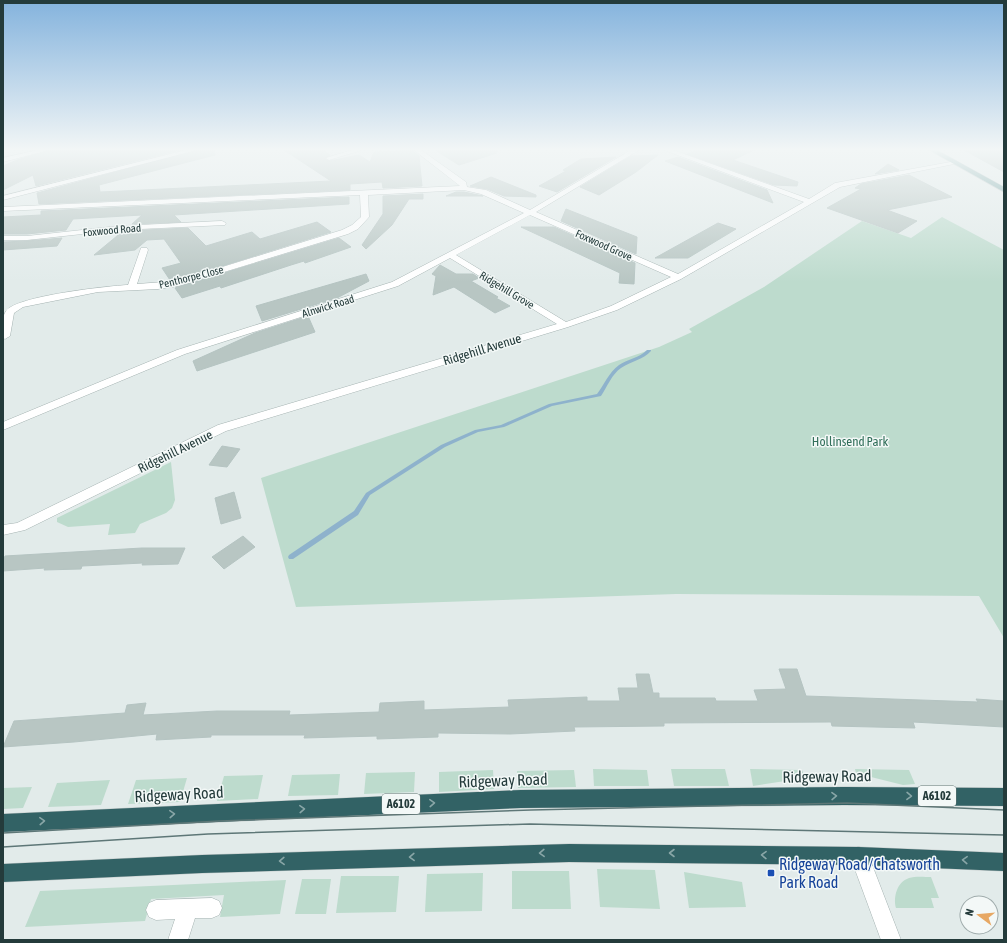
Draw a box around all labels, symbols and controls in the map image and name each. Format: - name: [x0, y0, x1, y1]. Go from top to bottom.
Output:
- street label: Foxwood Road: [82, 221, 142, 239]
- street label: Foxwood Grove: [574, 227, 634, 263]
- street label: Penthorpe Close: [158, 263, 224, 291]
- street label: Ridgehill Grove: [478, 269, 536, 311]
- street label: Alnwick Road: [300, 292, 356, 320]
- street label: Ridgehill Avenue: [441, 330, 523, 368]
- street label: Ridgehill Avenue: [136, 427, 215, 476]
- park label: Hollinsend Park: [812, 434, 888, 449]
- street label: Ridgeway Road: [782, 766, 872, 787]
- street label: Ridgeway Road: [458, 769, 548, 792]
- street label: Ridgeway Road: [134, 783, 224, 806]
- road number: A6102: [918, 786, 956, 806]
- one-way arrow: [831, 792, 837, 800]
- one-way arrow: [906, 792, 912, 800]
- road number: A6102: [382, 794, 420, 814]
- one-way arrow: [429, 799, 435, 807]
- one-way arrow: [299, 804, 305, 813]
- one-way arrow: [169, 810, 175, 819]
- one-way arrow: [39, 817, 45, 825]
- one-way arrow: [539, 849, 545, 858]
- one-way arrow: [669, 849, 675, 857]
- one-way arrow: [761, 851, 767, 859]
- one-way arrow: [409, 853, 415, 862]
- place label: Ridgeway Road/Chatsworth Park Road: [779, 855, 940, 891]
- one-way arrow: [962, 855, 968, 864]
- one-way arrow: [279, 857, 285, 866]
- marker: Ridgeway Road/Chatsworth Park Road: [766, 868, 776, 878]
- north arrow: [959, 895, 999, 935]
- text: N: [963, 907, 976, 917]

